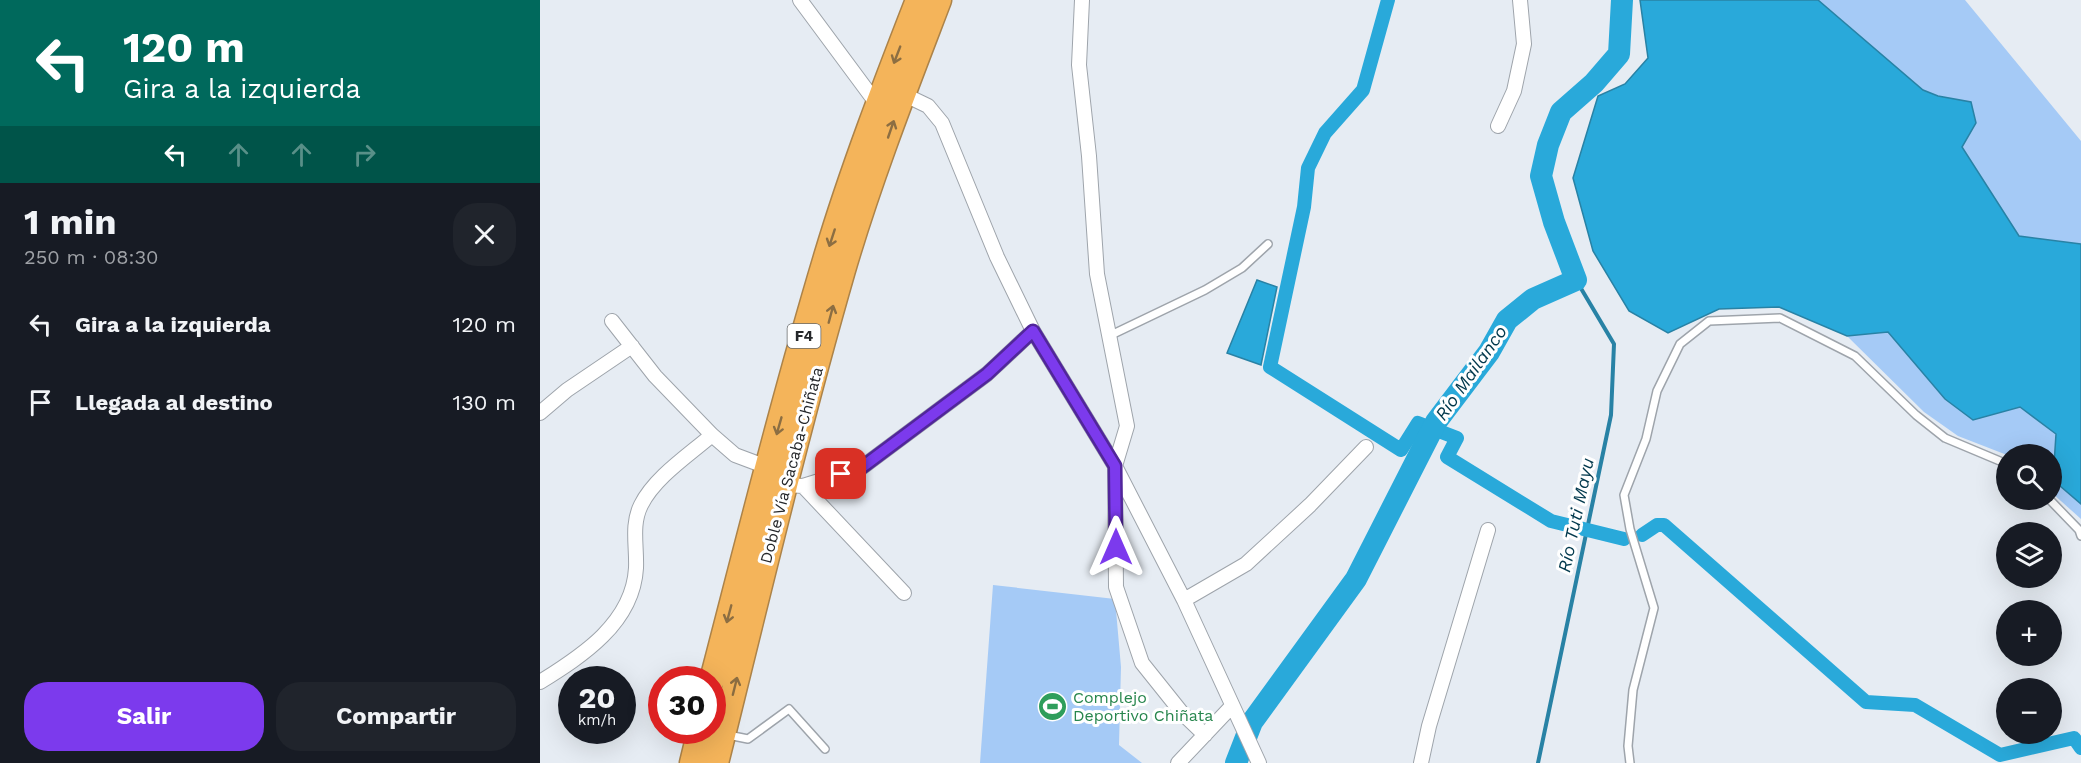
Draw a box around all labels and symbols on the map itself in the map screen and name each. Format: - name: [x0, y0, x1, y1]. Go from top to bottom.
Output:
- one-way arrow: [891, 45, 902, 63]
- one-way arrow: [886, 120, 897, 139]
- one-way arrow: [826, 228, 837, 247]
- one-way arrow: [826, 305, 837, 324]
- water label: Río Mailanco: [1430, 321, 1511, 424]
- road number: F4: [788, 324, 820, 348]
- street label: Doble Vía Sacaba-Chiñata: [756, 365, 827, 565]
- one-way arrow: [772, 416, 784, 435]
- pin: [815, 448, 866, 499]
- water label: Río Tuti Mayu: [1553, 456, 1598, 574]
- position arrow: [1084, 515, 1148, 579]
- one-way arrow: [722, 605, 734, 624]
- speed limit sign: 30: [648, 666, 726, 744]
- one-way arrow: [729, 677, 741, 696]
- place label: Complejo Deportivo Chiñata: [1073, 688, 1213, 725]
- sports icon: Complejo Deportivo Chiñata: [1036, 690, 1068, 722]

